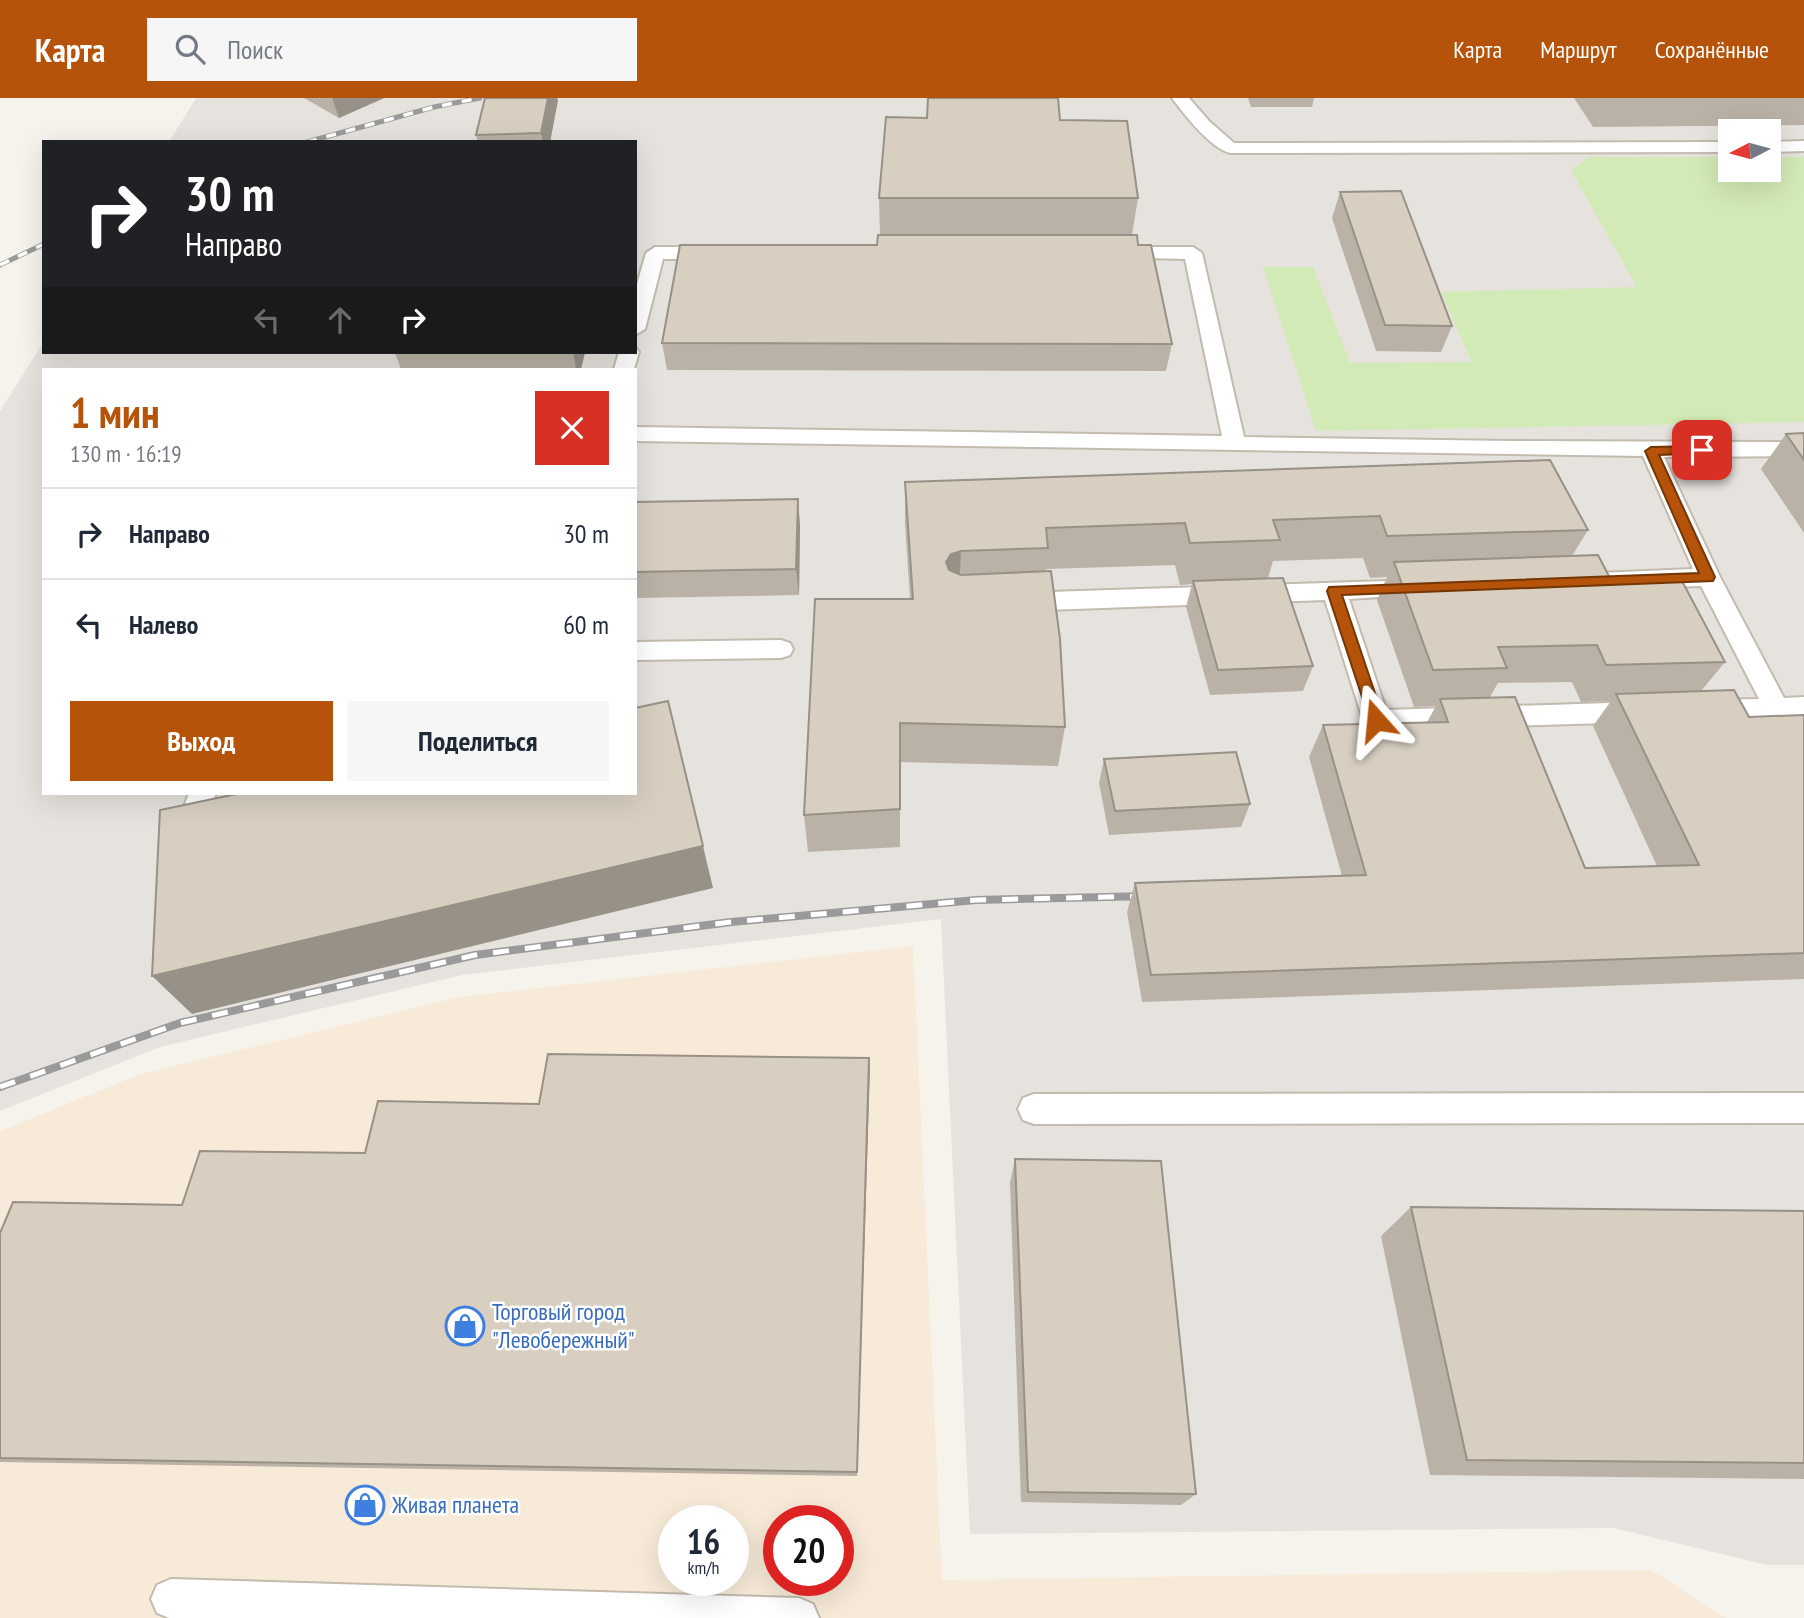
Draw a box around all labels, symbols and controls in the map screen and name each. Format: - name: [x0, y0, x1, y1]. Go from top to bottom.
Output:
- search box: [147, 18, 637, 81]
- text: Карта: [35, 28, 105, 71]
- icon: search: [171, 30, 209, 68]
- text: Поиск: [227, 33, 283, 66]
- text: Карта: [1453, 34, 1502, 65]
- text: Маршрут: [1540, 34, 1617, 65]
- text: Сохранённые: [1655, 34, 1769, 65]
- north arrow: [1718, 119, 1782, 182]
- map controls: [1718, 119, 1781, 182]
- text: 30 m: [185, 161, 274, 225]
- icon: right: [70, 168, 161, 259]
- text: Направо: [185, 223, 282, 265]
- icon: left: [248, 301, 286, 339]
- icon: ahead: [321, 301, 359, 339]
- icon: right: [394, 301, 432, 339]
- text: 1 мин: [70, 385, 160, 440]
- button: close: [535, 391, 609, 465]
- pin: [1672, 420, 1732, 480]
- icon: arrive: [1683, 431, 1721, 469]
- text: 130 m · 16:19: [70, 439, 182, 468]
- icon: right: [70, 515, 108, 553]
- text: Направо: [129, 517, 210, 550]
- text: 30 m: [563, 517, 609, 550]
- icon: left: [70, 606, 108, 644]
- text: Налево: [129, 608, 198, 641]
- text: 60 m: [563, 608, 609, 641]
- position arrow: [1339, 683, 1413, 757]
- button: Выход: [70, 701, 333, 781]
- button: Поделиться: [347, 701, 609, 781]
- place label: Торговый город "Левобережный": [492, 1296, 635, 1355]
- shop icon: Торговый город "Левобережный": [444, 1305, 486, 1347]
- shop icon: Живая планета: [344, 1484, 386, 1526]
- place label: Живая планета: [391, 1489, 519, 1520]
- speed limit sign: 20: [763, 1505, 854, 1596]
- text: 16: [687, 1518, 720, 1564]
- text: km/h: [688, 1556, 719, 1579]

